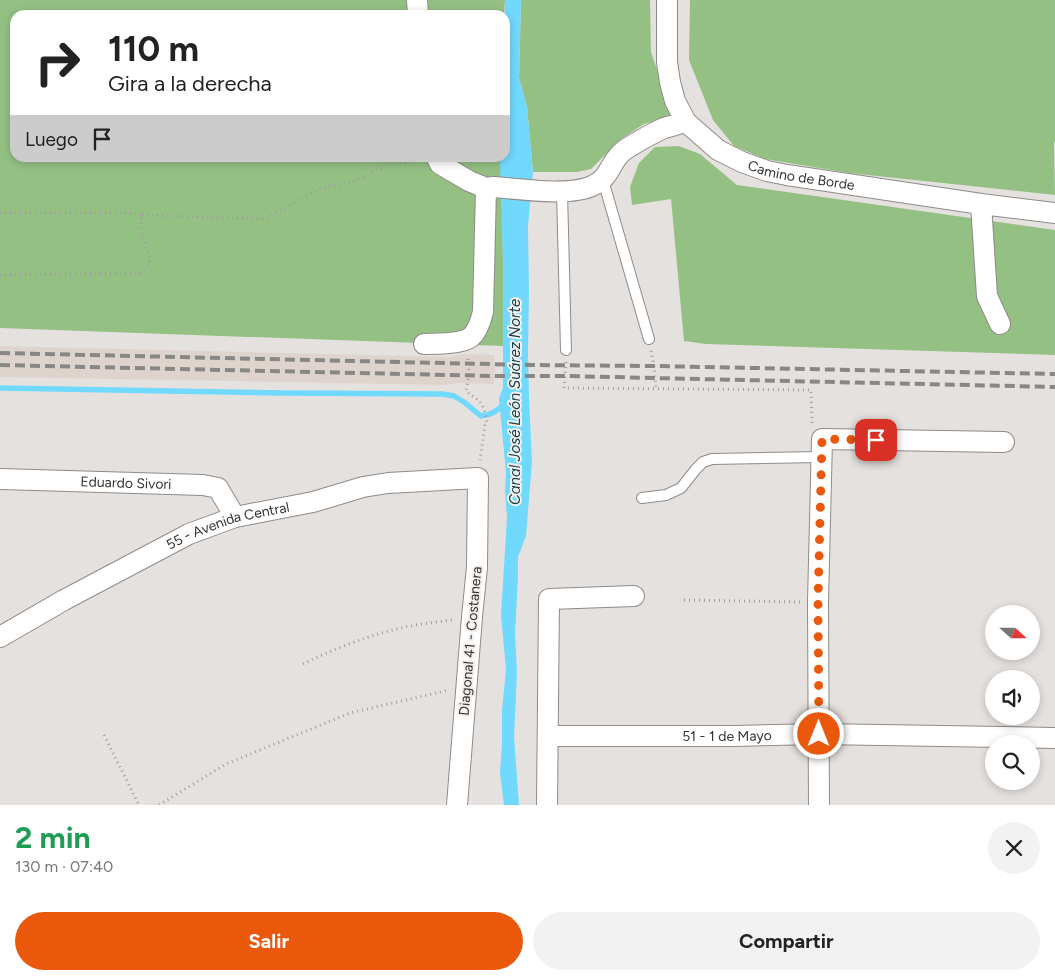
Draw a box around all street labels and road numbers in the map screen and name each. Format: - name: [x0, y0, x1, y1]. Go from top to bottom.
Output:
- street label: Camino de Borde: [745, 157, 856, 194]
- street label: Eduardo Sivori: [80, 473, 172, 493]
- street label: 55 - Avenida Central: [163, 499, 291, 553]
- street label: Diagonal 41 - Costanera: [456, 566, 485, 716]
- street label: 51 - 1 de Mayo: [682, 727, 772, 745]

